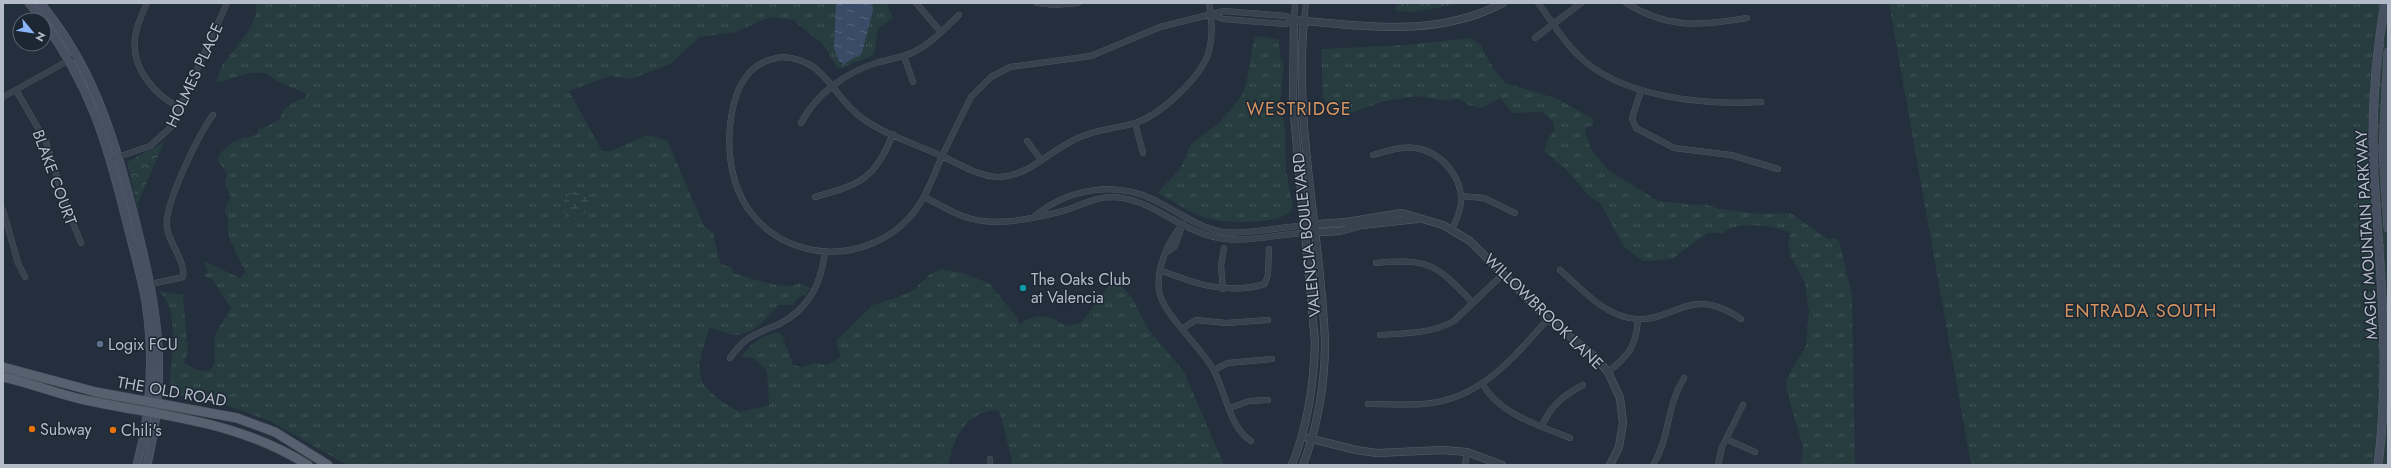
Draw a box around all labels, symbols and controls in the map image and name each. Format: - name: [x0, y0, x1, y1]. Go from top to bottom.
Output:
- north arrow: [12, 12, 52, 52]
- street label: HOLMES PLACE: [160, 19, 229, 131]
- text: N: [32, 29, 50, 45]
- district label: WESTRIDGE: [1246, 96, 1352, 122]
- street label: BLAKE COURT: [27, 126, 83, 229]
- street label: MAGIC MOUNTAIN PARKWAY: [2350, 129, 2383, 340]
- street label: VALENCIA BOULEVARD: [1286, 152, 1327, 318]
- street label: WILLOWBROOK LANE: [1479, 248, 1609, 375]
- place label: The Oaks Club at Valencia: [1031, 268, 1131, 309]
- marker: The Oaks Club at Valencia: [1018, 283, 1028, 293]
- district label: ENTRADA SOUTH: [2065, 298, 2217, 324]
- place label: Logix FCU: [108, 333, 178, 356]
- marker: Logix FCU: [95, 339, 105, 349]
- street label: THE OLD ROAD: [115, 371, 228, 412]
- place label: Subway: [40, 418, 93, 441]
- place label: Chili's: [121, 419, 162, 442]
- marker: Subway: [27, 424, 37, 434]
- marker: Chili's: [108, 425, 118, 435]

